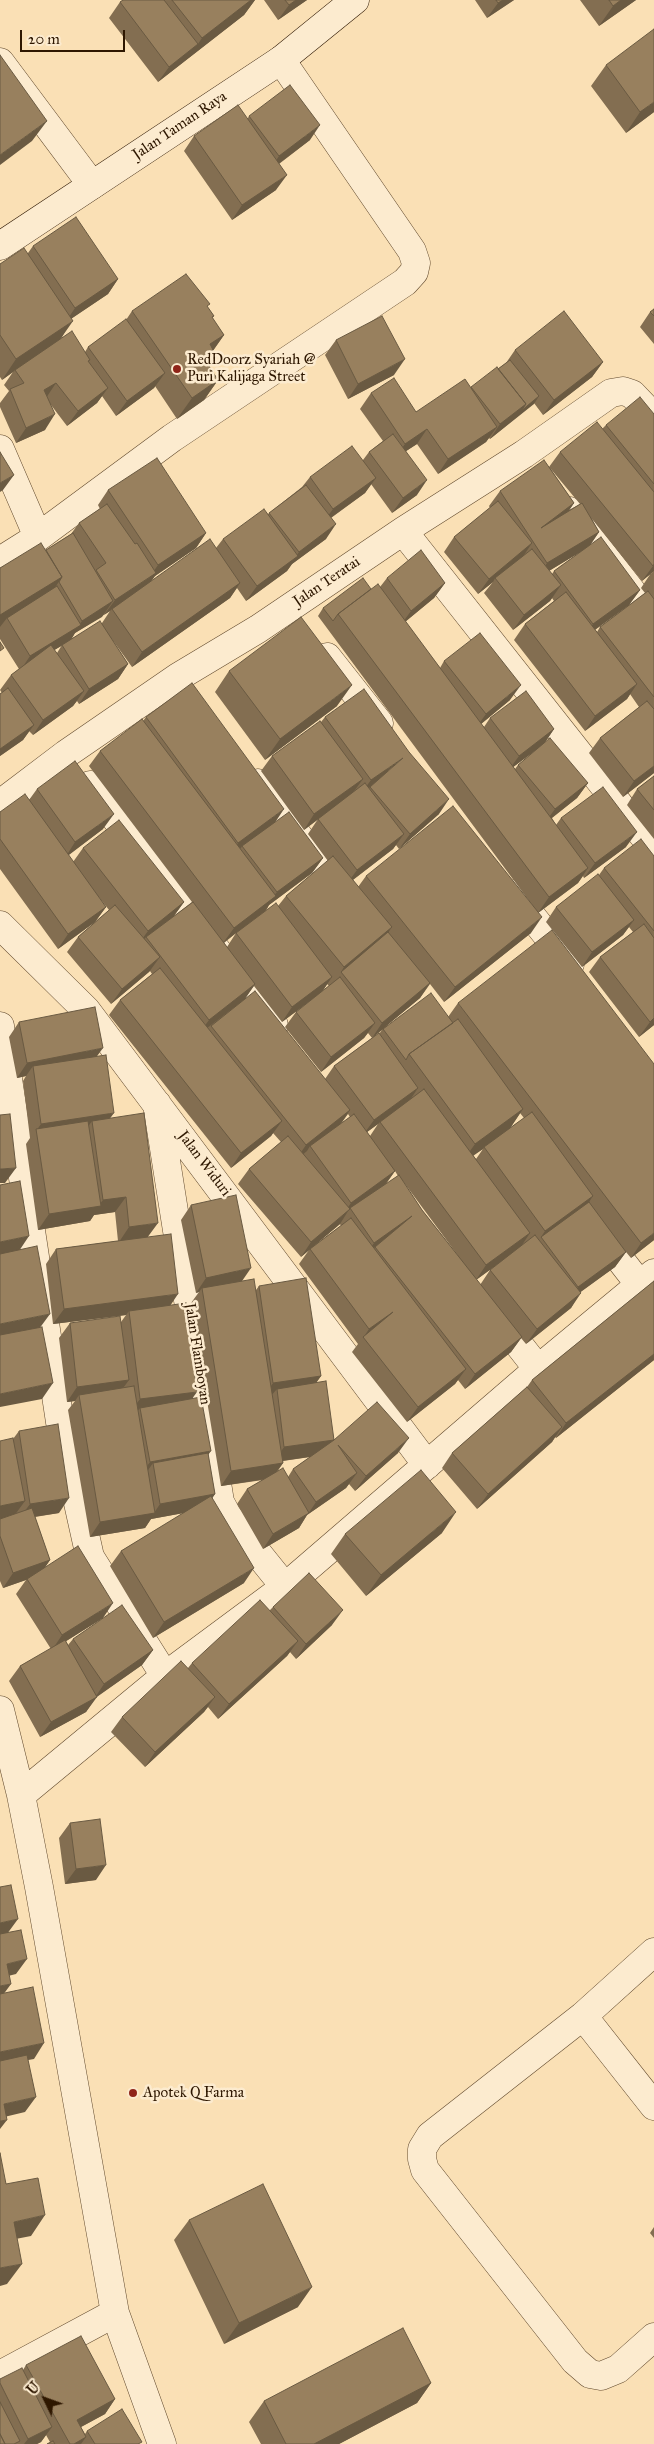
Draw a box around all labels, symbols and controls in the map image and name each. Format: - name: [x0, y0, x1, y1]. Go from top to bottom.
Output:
- scale bar: [22, 20, 128, 52]
- text: 20 m: [28, 30, 60, 48]
- street label: Jalan Taman Raya: [129, 88, 231, 164]
- place label: RedDoorz Syariah @ Puri Kalijaga Street: [187, 351, 315, 386]
- marker: RedDoorz Syariah @ Puri Kalijaga Street: [171, 363, 183, 375]
- street label: Jalan Teratai: [290, 553, 364, 611]
- street label: Jalan Widuri: [174, 1128, 234, 1200]
- street label: Jalan Flamboyan: [180, 1302, 214, 1406]
- place label: Apotek Q Farma: [143, 2084, 244, 2102]
- marker: Apotek Q Farma: [127, 2087, 139, 2099]
- north arrow: [20, 2374, 70, 2424]
- text: U: [23, 2379, 43, 2398]

